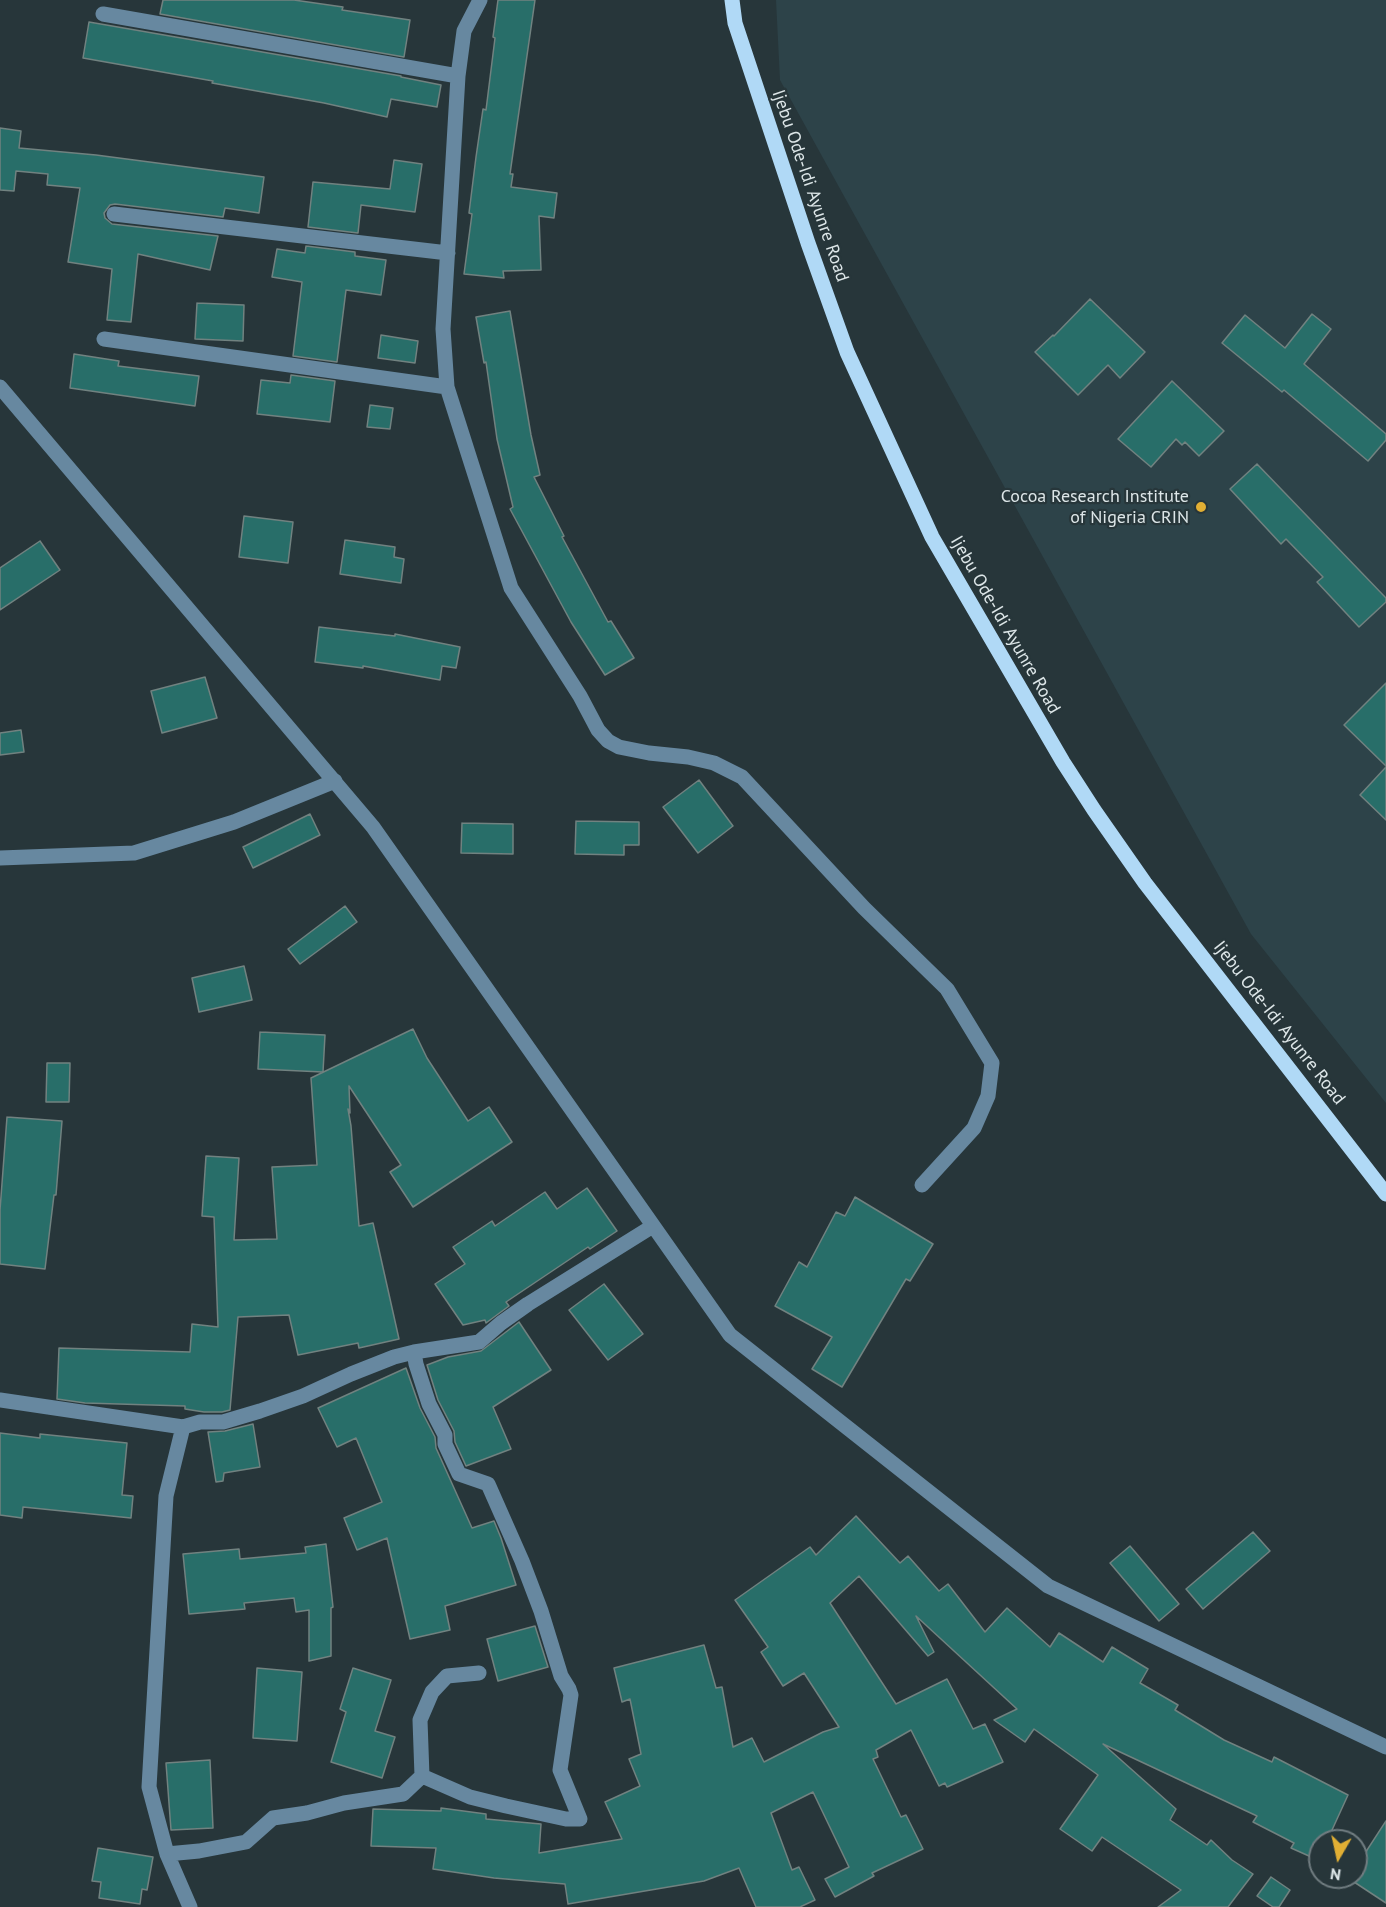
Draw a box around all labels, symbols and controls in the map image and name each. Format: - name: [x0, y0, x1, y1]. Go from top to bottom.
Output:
- street label: Ijebu Ode-Idi Ayunre Road: [767, 87, 853, 285]
- place label: Cocoa Research Institute of Nigeria CRIN: [1001, 486, 1189, 528]
- marker: Cocoa Research Institute of Nigeria CRIN: [1194, 500, 1208, 514]
- street label: Ijebu Ode-Idi Ayunre Road: [945, 532, 1065, 718]
- street label: Ijebu Ode-Idi Ayunre Road: [1208, 937, 1350, 1109]
- north arrow: [1308, 1829, 1368, 1889]
- text: N: [1329, 1864, 1342, 1886]

